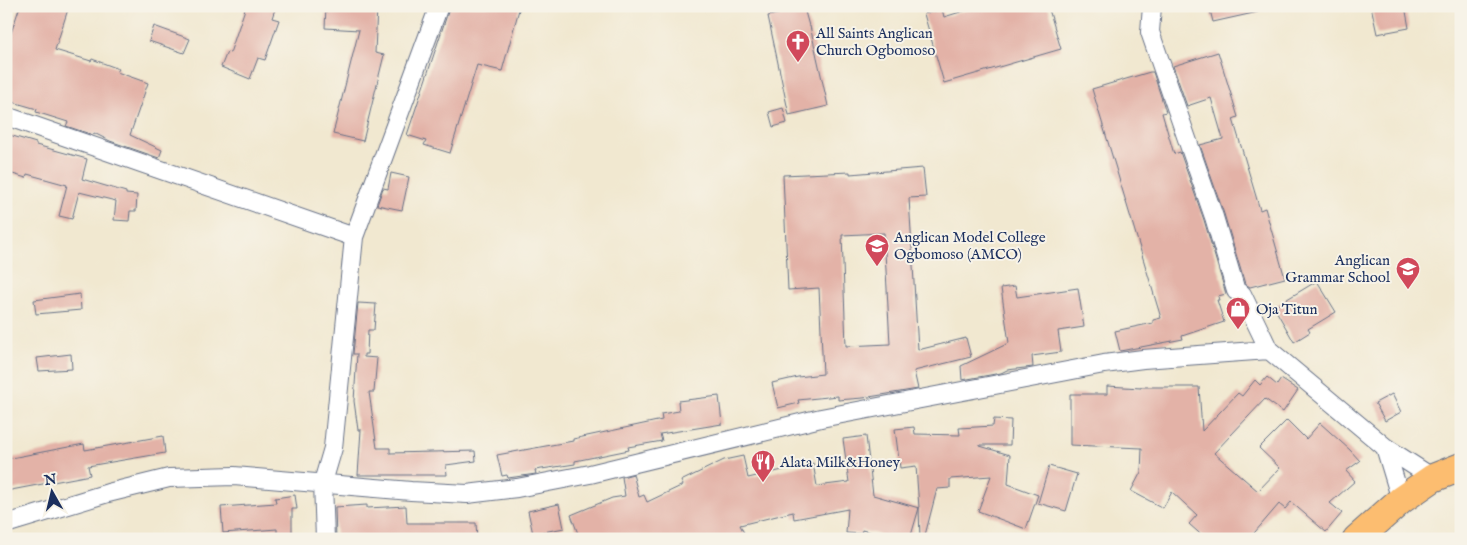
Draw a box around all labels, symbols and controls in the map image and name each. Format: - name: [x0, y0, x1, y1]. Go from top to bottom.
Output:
- place label: All Saints Anglican Church Ogbomoso: [815, 24, 935, 60]
- church icon: All Saints Anglican Church Ogbomoso: [785, 29, 811, 63]
- place label: Anglican Model College Ogbomoso (AMCO): [893, 228, 1046, 264]
- school or university icon: Anglican Model College Ogbomoso (AMCO): [864, 233, 890, 267]
- place label: Anglican Grammar School: [1285, 251, 1391, 287]
- school or university icon: Anglican Grammar School: [1395, 256, 1421, 290]
- shop icon: Oja Titun: [1225, 296, 1251, 330]
- place label: Oja Titun: [1256, 300, 1318, 319]
- restaurant icon: Alata Milk&Honey: [750, 449, 776, 483]
- place label: Alata Milk&Honey: [779, 453, 901, 472]
- north arrow: [28, 468, 78, 518]
- text: N: [42, 470, 58, 490]

